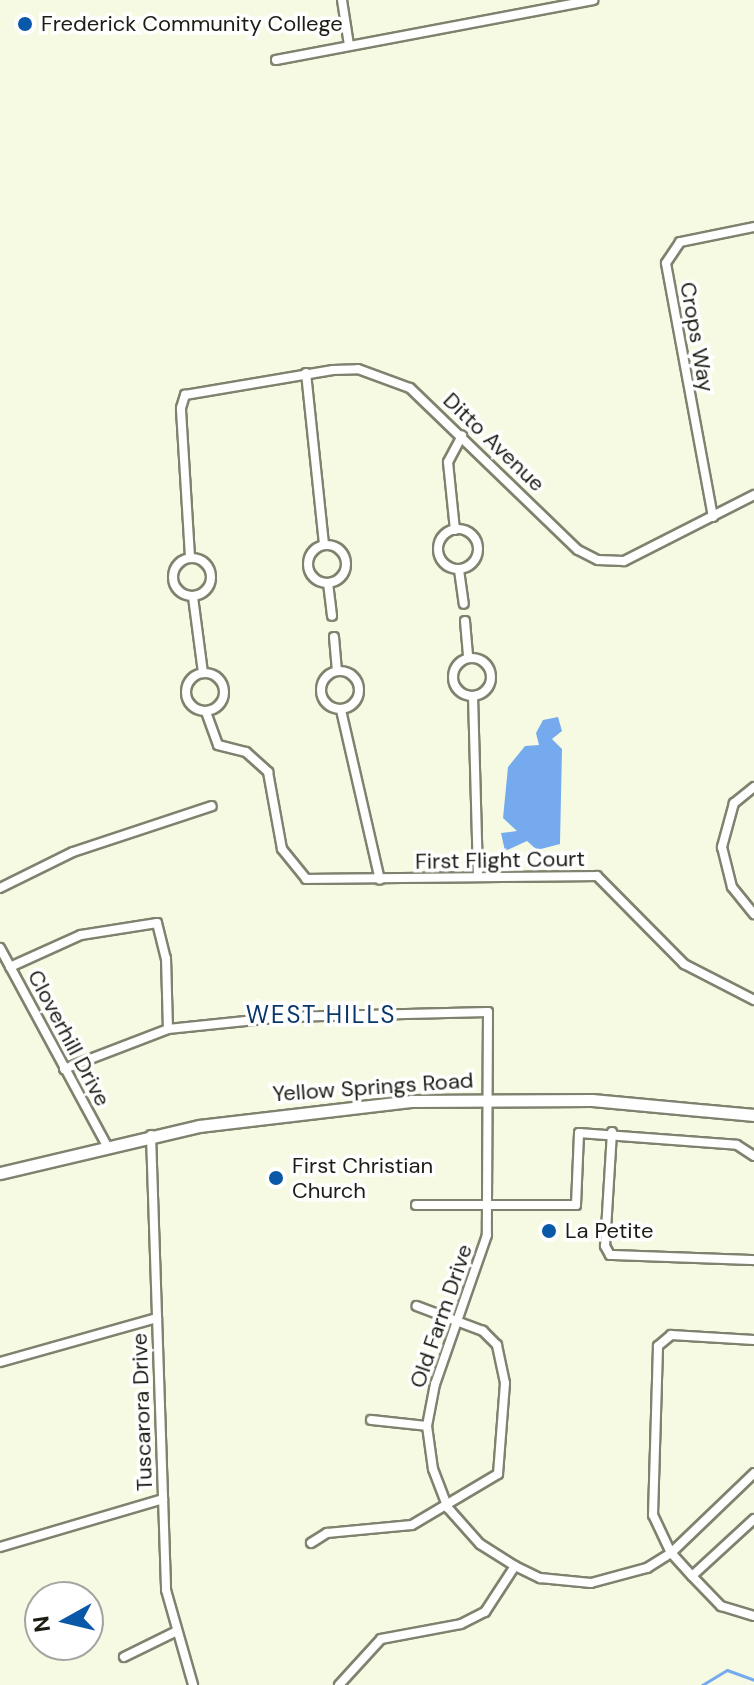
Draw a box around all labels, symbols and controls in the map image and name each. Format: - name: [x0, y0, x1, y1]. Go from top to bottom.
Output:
- place label: Frederick Community College: [41, 11, 343, 37]
- marker: Frederick Community College: [16, 15, 34, 33]
- street label: Crops Way: [674, 280, 720, 394]
- street label: Ditto Avenue: [438, 387, 550, 497]
- street label: First Flight Court: [415, 845, 585, 875]
- street label: Cloverhill Drive: [22, 965, 116, 1111]
- district label: WEST HILLS: [246, 1001, 396, 1029]
- street label: Yellow Springs Road: [272, 1067, 474, 1107]
- place label: First Christian Church: [292, 1152, 433, 1204]
- marker: First Christian Church: [267, 1169, 285, 1187]
- place label: La Petite: [565, 1218, 653, 1244]
- marker: La Petite: [540, 1222, 558, 1240]
- street label: Old Farm Drive: [404, 1241, 478, 1391]
- street label: Tuscarora Drive: [126, 1332, 158, 1492]
- north arrow: [24, 1581, 104, 1661]
- text: N: [26, 1614, 57, 1634]

